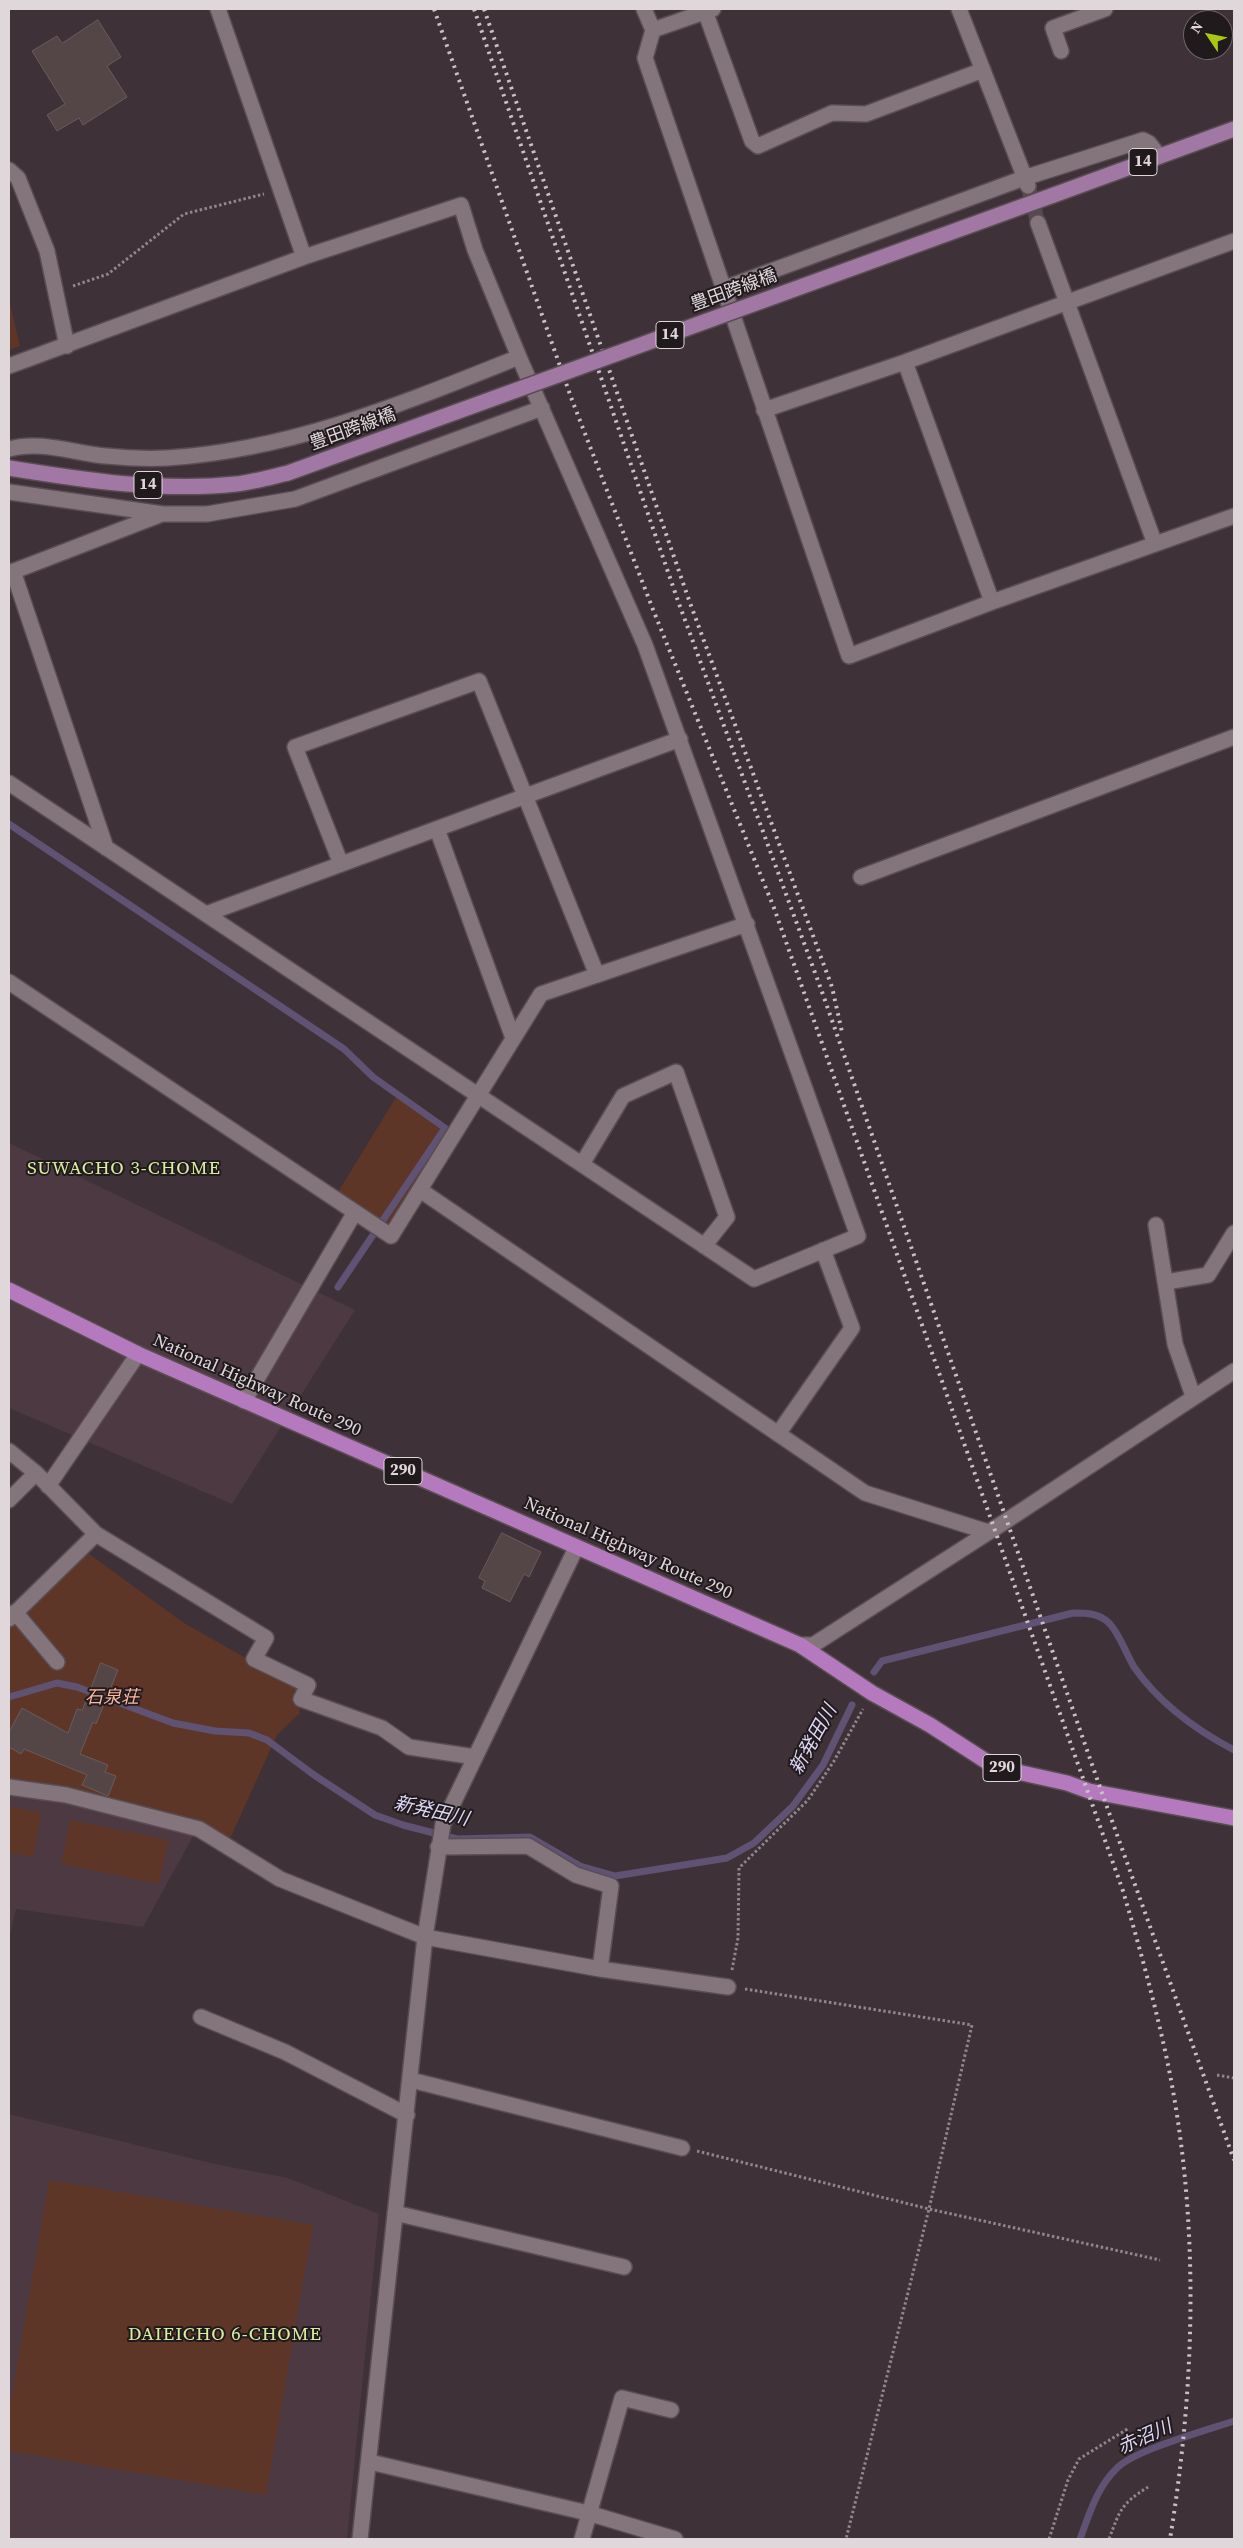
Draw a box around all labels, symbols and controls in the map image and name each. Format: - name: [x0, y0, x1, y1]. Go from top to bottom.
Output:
- north arrow: [1183, 10, 1233, 60]
- text: N: [1185, 17, 1208, 37]
- road number: 14: [1129, 148, 1157, 176]
- street label: 豊田跨線橋: [688, 265, 780, 317]
- road number: 14: [656, 322, 684, 348]
- street label: 豊田跨線橋: [307, 404, 399, 456]
- road number: 14: [134, 472, 162, 498]
- district label: SUWACHO 3-CHOME: [25, 1158, 223, 1180]
- street label: National Highway Route 290: [150, 1330, 364, 1442]
- road number: 290: [384, 1458, 422, 1484]
- street label: National Highway Route 290: [521, 1493, 735, 1605]
- park label: 石泉荘: [85, 1687, 139, 1709]
- water label: 新発田川: [786, 1701, 842, 1779]
- road number: 290: [983, 1755, 1021, 1782]
- water label: 新発田川: [391, 1792, 471, 1832]
- district label: DAIEICHO 6-CHOME: [126, 2324, 324, 2346]
- water label: 赤沼川: [1114, 2416, 1176, 2460]

